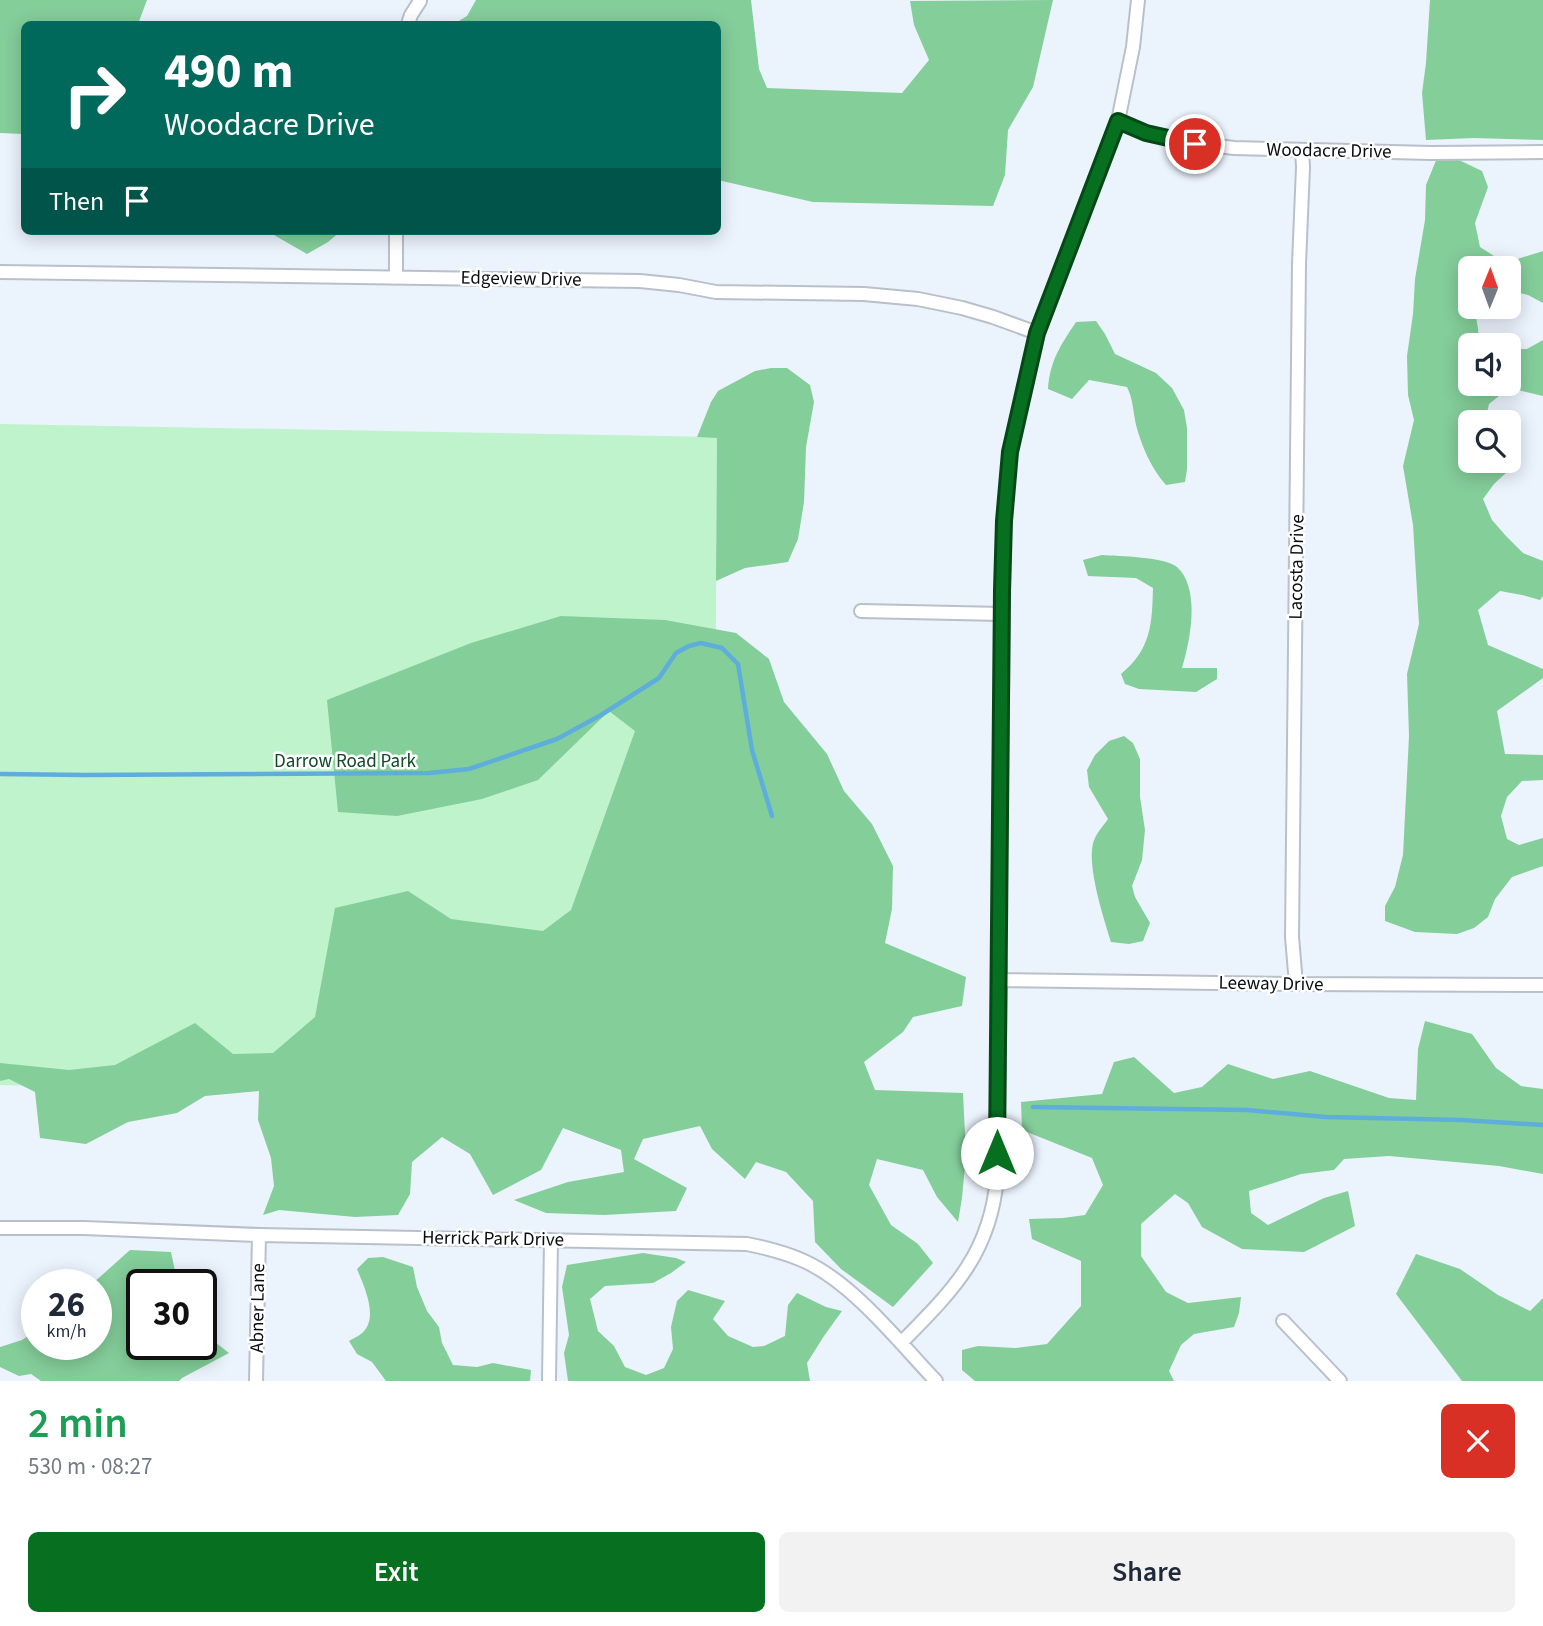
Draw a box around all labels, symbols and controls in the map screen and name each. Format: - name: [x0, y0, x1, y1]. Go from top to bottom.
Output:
- text: 490 m: [164, 37, 293, 107]
- icon: right: [49, 49, 140, 140]
- text: Woodacre Drive: [164, 102, 375, 148]
- pin: [1165, 114, 1225, 174]
- icon: arrive: [1176, 125, 1214, 163]
- street label: Woodacre Drive: [1266, 136, 1392, 166]
- icon: arrive: [118, 182, 156, 220]
- text: Then: [49, 183, 104, 220]
- north arrow: [1458, 256, 1521, 318]
- map controls: [1458, 256, 1521, 473]
- street label: Edgeview Drive: [460, 264, 582, 294]
- button: sound: [1458, 333, 1521, 396]
- button: search: [1458, 410, 1521, 473]
- street label: Lacosta Drive: [1283, 514, 1311, 620]
- park label: Darrow Road Park: [274, 748, 417, 775]
- street label: Leeway Drive: [1218, 970, 1324, 998]
- position arrow: [960, 1116, 1034, 1190]
- street label: Herrick Park Drive: [422, 1224, 564, 1254]
- street label: Abner Lane: [244, 1263, 272, 1353]
- speed limit sign: 30: [126, 1269, 217, 1360]
- text: 26: [48, 1280, 85, 1330]
- text: km/h: [47, 1319, 86, 1344]
- text: 2 min: [28, 1394, 128, 1454]
- button: close: [1441, 1404, 1515, 1478]
- text: 530 m · 08:27: [28, 1450, 152, 1483]
- button: Exit: [28, 1532, 765, 1612]
- button: Share: [779, 1532, 1515, 1612]

